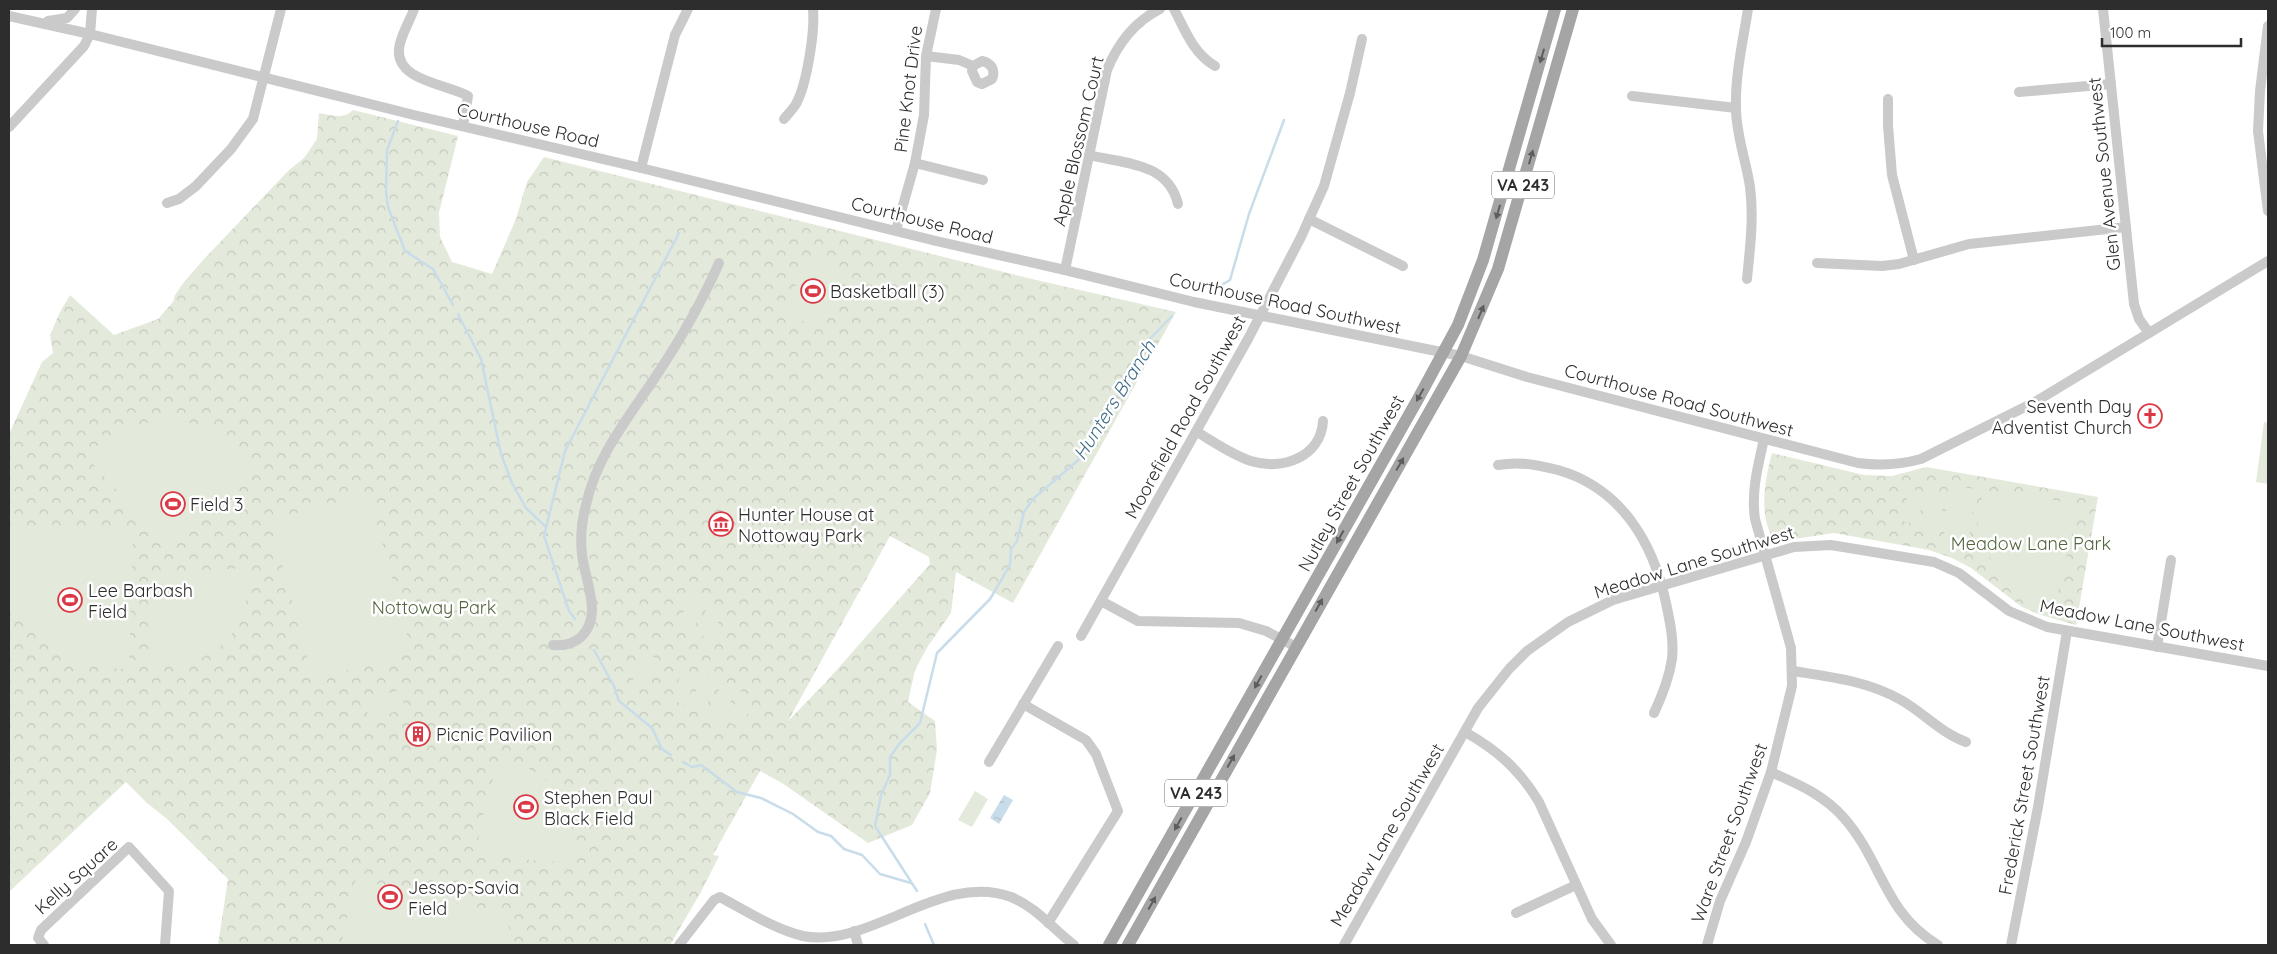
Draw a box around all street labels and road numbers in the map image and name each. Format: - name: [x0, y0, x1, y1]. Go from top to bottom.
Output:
- street label: Pine Knot Drive: [889, 24, 927, 154]
- street label: Apple Blossom Court: [1047, 54, 1109, 228]
- street label: Glen Avenue Southwest: [2082, 76, 2126, 272]
- street label: Courthouse Road: [455, 97, 601, 153]
- road number: VA 243: [1492, 172, 1554, 198]
- street label: Courthouse Road: [849, 191, 995, 249]
- street label: Courthouse Road Southwest: [1167, 267, 1403, 339]
- street label: Moorefield Road Southwest: [1119, 311, 1251, 523]
- street label: Courthouse Road Southwest: [1562, 358, 1796, 442]
- street label: Nutley Street Southwest: [1293, 391, 1409, 575]
- street label: Meadow Lane Southwest: [1591, 521, 1797, 603]
- street label: Meadow Lane Southwest: [2038, 594, 2246, 656]
- street label: Frederick Street Southwest: [1993, 674, 2055, 896]
- street label: Meadow Lane Southwest: [1325, 739, 1449, 931]
- street label: Ware Street Southwest: [1686, 740, 1772, 926]
- road number: VA 243: [1165, 780, 1227, 806]
- street label: Kelly Square: [30, 833, 122, 919]

